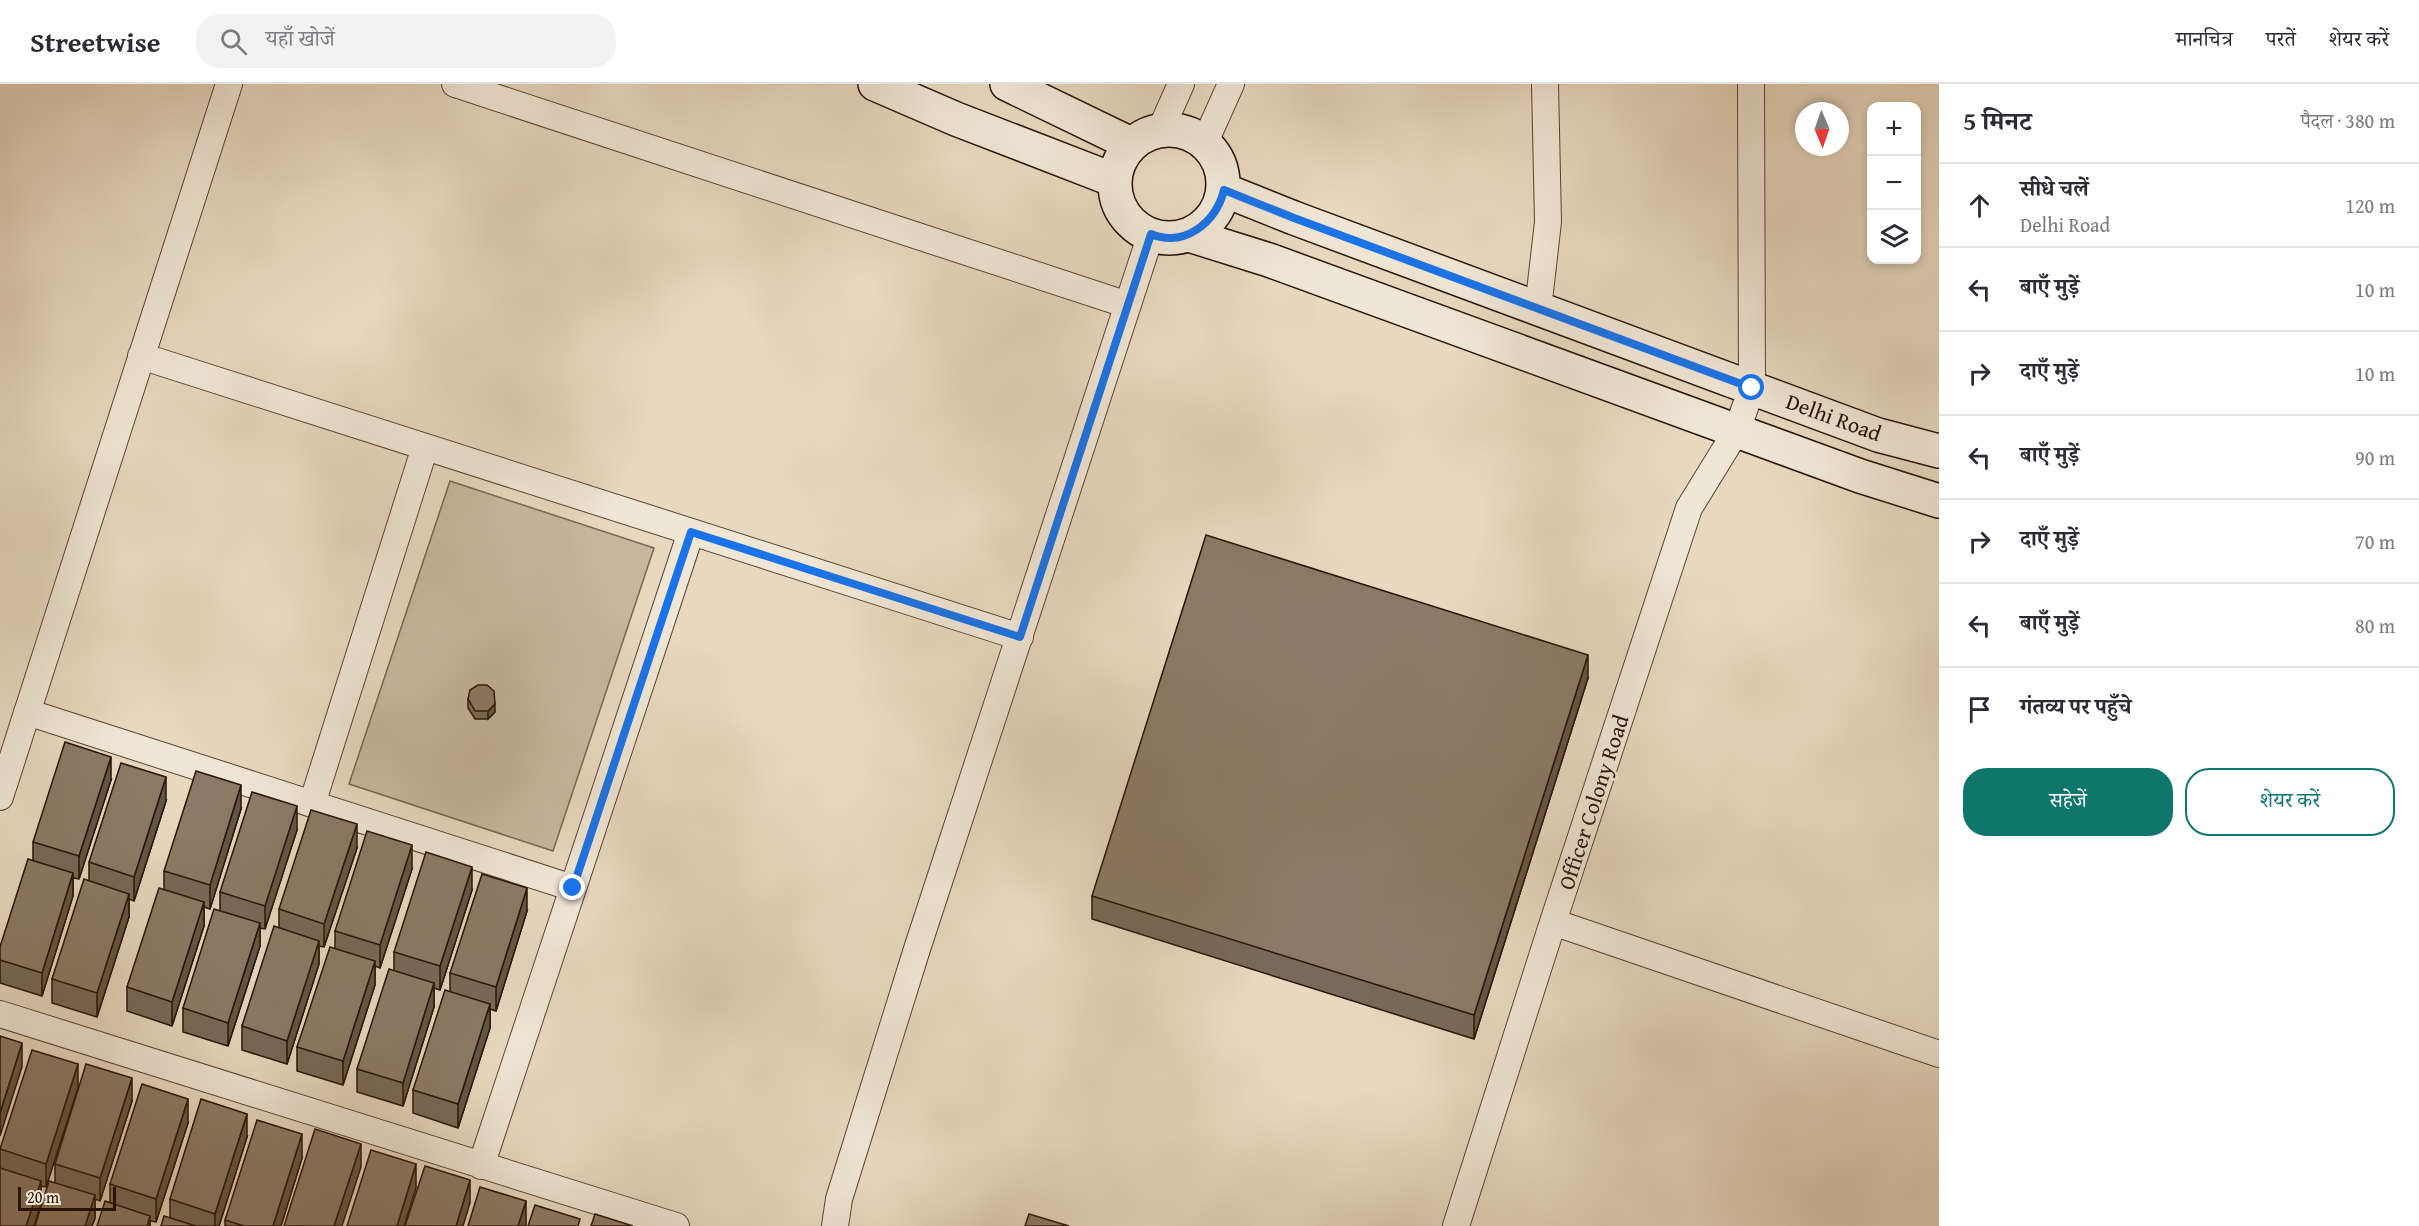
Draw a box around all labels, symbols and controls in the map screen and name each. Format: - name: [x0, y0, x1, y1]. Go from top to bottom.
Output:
- search box: [196, 14, 616, 68]
- text: Streetwise: [30, 21, 160, 62]
- text: यहाँ खोजें: [265, 22, 335, 54]
- text: मानचित्र: [2176, 23, 2233, 54]
- text: परतें: [2266, 23, 2296, 54]
- text: शेयर करें: [2329, 23, 2389, 54]
- icon: search: [217, 25, 250, 58]
- text: 5 मिनट: [1963, 101, 2031, 140]
- north arrow: [1795, 102, 1849, 156]
- map controls: [1867, 102, 1921, 264]
- button: +: [1867, 102, 1921, 156]
- text: पैदल · 380 m: [2301, 106, 2395, 135]
- button: −: [1867, 156, 1921, 210]
- text: सीधे चलें: [2020, 172, 2089, 204]
- icon: ahead: [1963, 189, 1996, 222]
- text: 120 m: [2345, 191, 2395, 220]
- button: layers: [1867, 210, 1921, 264]
- text: Delhi Road: [2020, 210, 2110, 239]
- text: बाएँ मुड़ें: [2020, 270, 2079, 302]
- icon: left: [1963, 273, 1996, 306]
- text: 10 m: [2355, 275, 2395, 304]
- text: दाएँ मुड़ें: [2020, 354, 2079, 386]
- icon: right: [1963, 357, 1996, 390]
- text: 10 m: [2355, 359, 2395, 388]
- route start: [1738, 374, 1764, 400]
- street label: Delhi Road: [1782, 385, 1886, 449]
- text: बाएँ मुड़ें: [2020, 438, 2079, 470]
- icon: left: [1963, 441, 1996, 474]
- text: 90 m: [2355, 443, 2395, 472]
- text: दाएँ मुड़ें: [2020, 522, 2079, 554]
- icon: right: [1963, 525, 1996, 558]
- text: 70 m: [2355, 527, 2395, 556]
- text: बाएँ मुड़ें: [2020, 606, 2079, 638]
- icon: left: [1963, 609, 1996, 642]
- text: 80 m: [2355, 611, 2395, 640]
- text: गंतव्य पर पहुँचे: [2020, 690, 2131, 722]
- icon: arrive: [1963, 693, 1996, 726]
- street label: Officer Colony Road: [1550, 710, 1636, 894]
- button: सहेजें: [1963, 768, 2173, 836]
- button: शेयर करें: [2185, 768, 2395, 836]
- route end: [559, 874, 585, 900]
- scale bar: [18, 1184, 116, 1212]
- text: 20 m: [27, 1185, 59, 1209]

